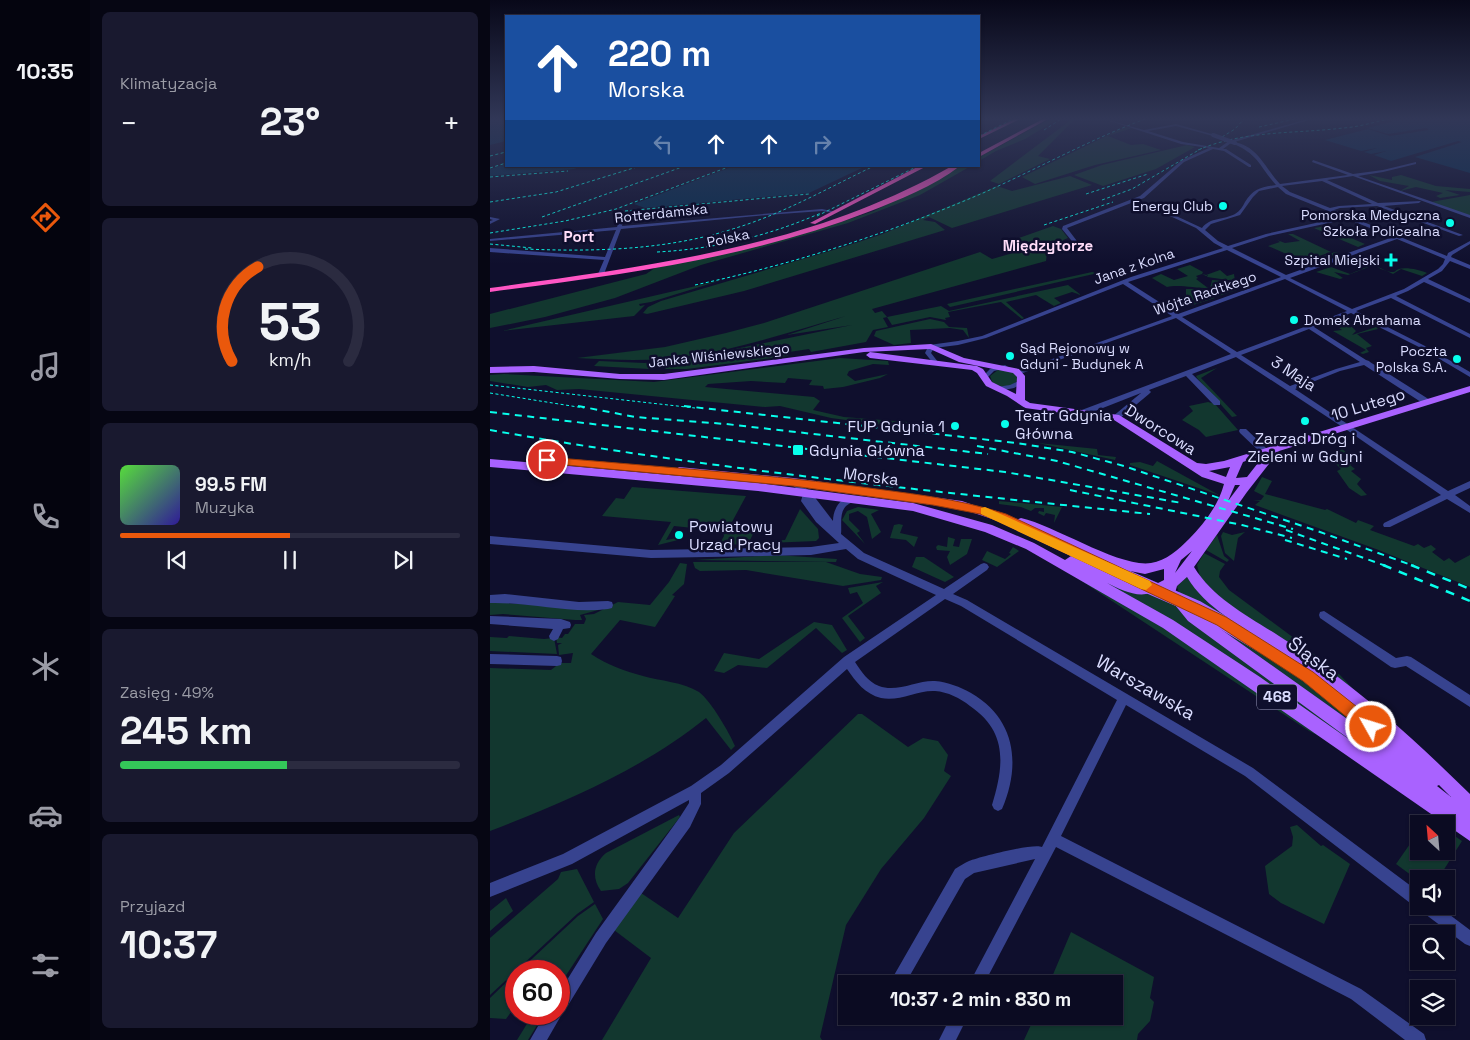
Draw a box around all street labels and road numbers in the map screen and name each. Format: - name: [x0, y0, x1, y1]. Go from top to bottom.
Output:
- street label: Rotterdamska: [613, 199, 709, 227]
- street label: Polska: [705, 225, 751, 251]
- street label: Jana z Kolna: [1091, 244, 1177, 288]
- street label: Wójta Radtkego: [1151, 267, 1259, 319]
- street label: Janka Wiśniewskiego: [647, 339, 791, 371]
- street label: 3 Maja: [1267, 351, 1320, 396]
- street label: 10 Lutego: [1329, 383, 1408, 426]
- street label: Dworcowa: [1121, 399, 1200, 460]
- street label: Morska: [842, 463, 900, 490]
- street label: Śląska: [1283, 631, 1344, 686]
- street label: Warszawska: [1091, 649, 1200, 726]
- road number: 468: [1257, 684, 1297, 710]

